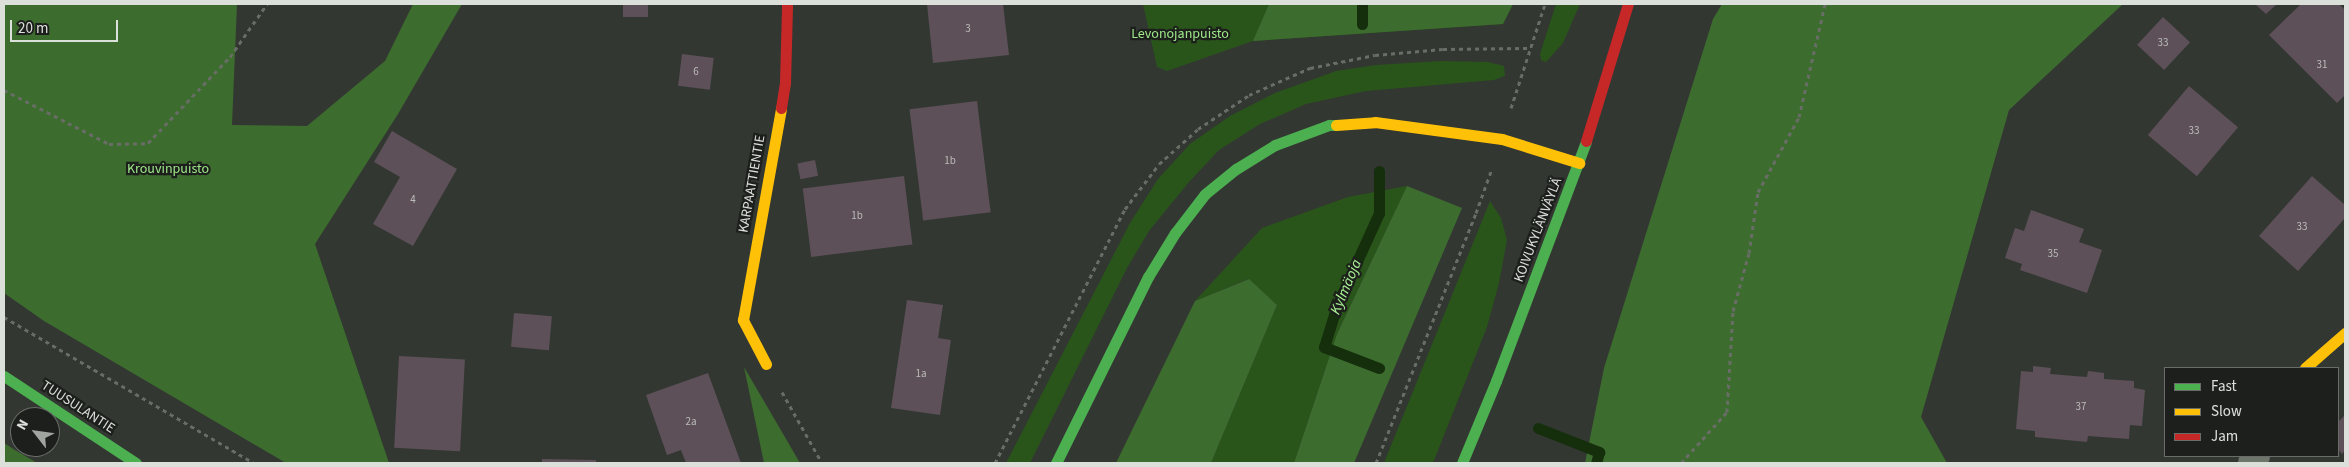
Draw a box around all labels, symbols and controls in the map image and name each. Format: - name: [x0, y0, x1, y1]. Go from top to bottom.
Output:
- scale bar: [12, 10, 120, 42]
- text: 20 m: [18, 18, 48, 39]
- house number: 3: [965, 22, 971, 36]
- park label: Levonojanpuisto: [1131, 26, 1229, 42]
- house number: 33: [2158, 36, 2168, 50]
- house number: 31: [2317, 58, 2327, 72]
- house number: 6: [693, 65, 699, 79]
- house number: 33: [2189, 124, 2199, 138]
- street label: KARPAATTIENTIE: [735, 134, 769, 234]
- house number: 1b: [944, 154, 956, 168]
- park label: Krouvinpuisto: [127, 161, 209, 177]
- street label: KOIVUKYLÄNVÄYLÄ: [1510, 175, 1566, 285]
- house number: 4: [410, 193, 416, 207]
- house number: 1b: [851, 209, 863, 223]
- house number: 33: [2297, 220, 2307, 234]
- house number: 35: [2048, 247, 2058, 261]
- water label: Kylmäoja: [1326, 257, 1366, 317]
- house number: 1a: [915, 367, 927, 381]
- legend: [2164, 367, 2339, 457]
- text: Fast: [2211, 376, 2237, 397]
- street label: TUUSULANTIE: [38, 377, 118, 437]
- house number: 37: [2076, 400, 2086, 414]
- text: Slow: [2211, 401, 2242, 422]
- north arrow: [10, 407, 60, 457]
- house number: 2a: [685, 415, 697, 429]
- text: N: [12, 416, 34, 434]
- text: Jam: [2211, 426, 2238, 447]

